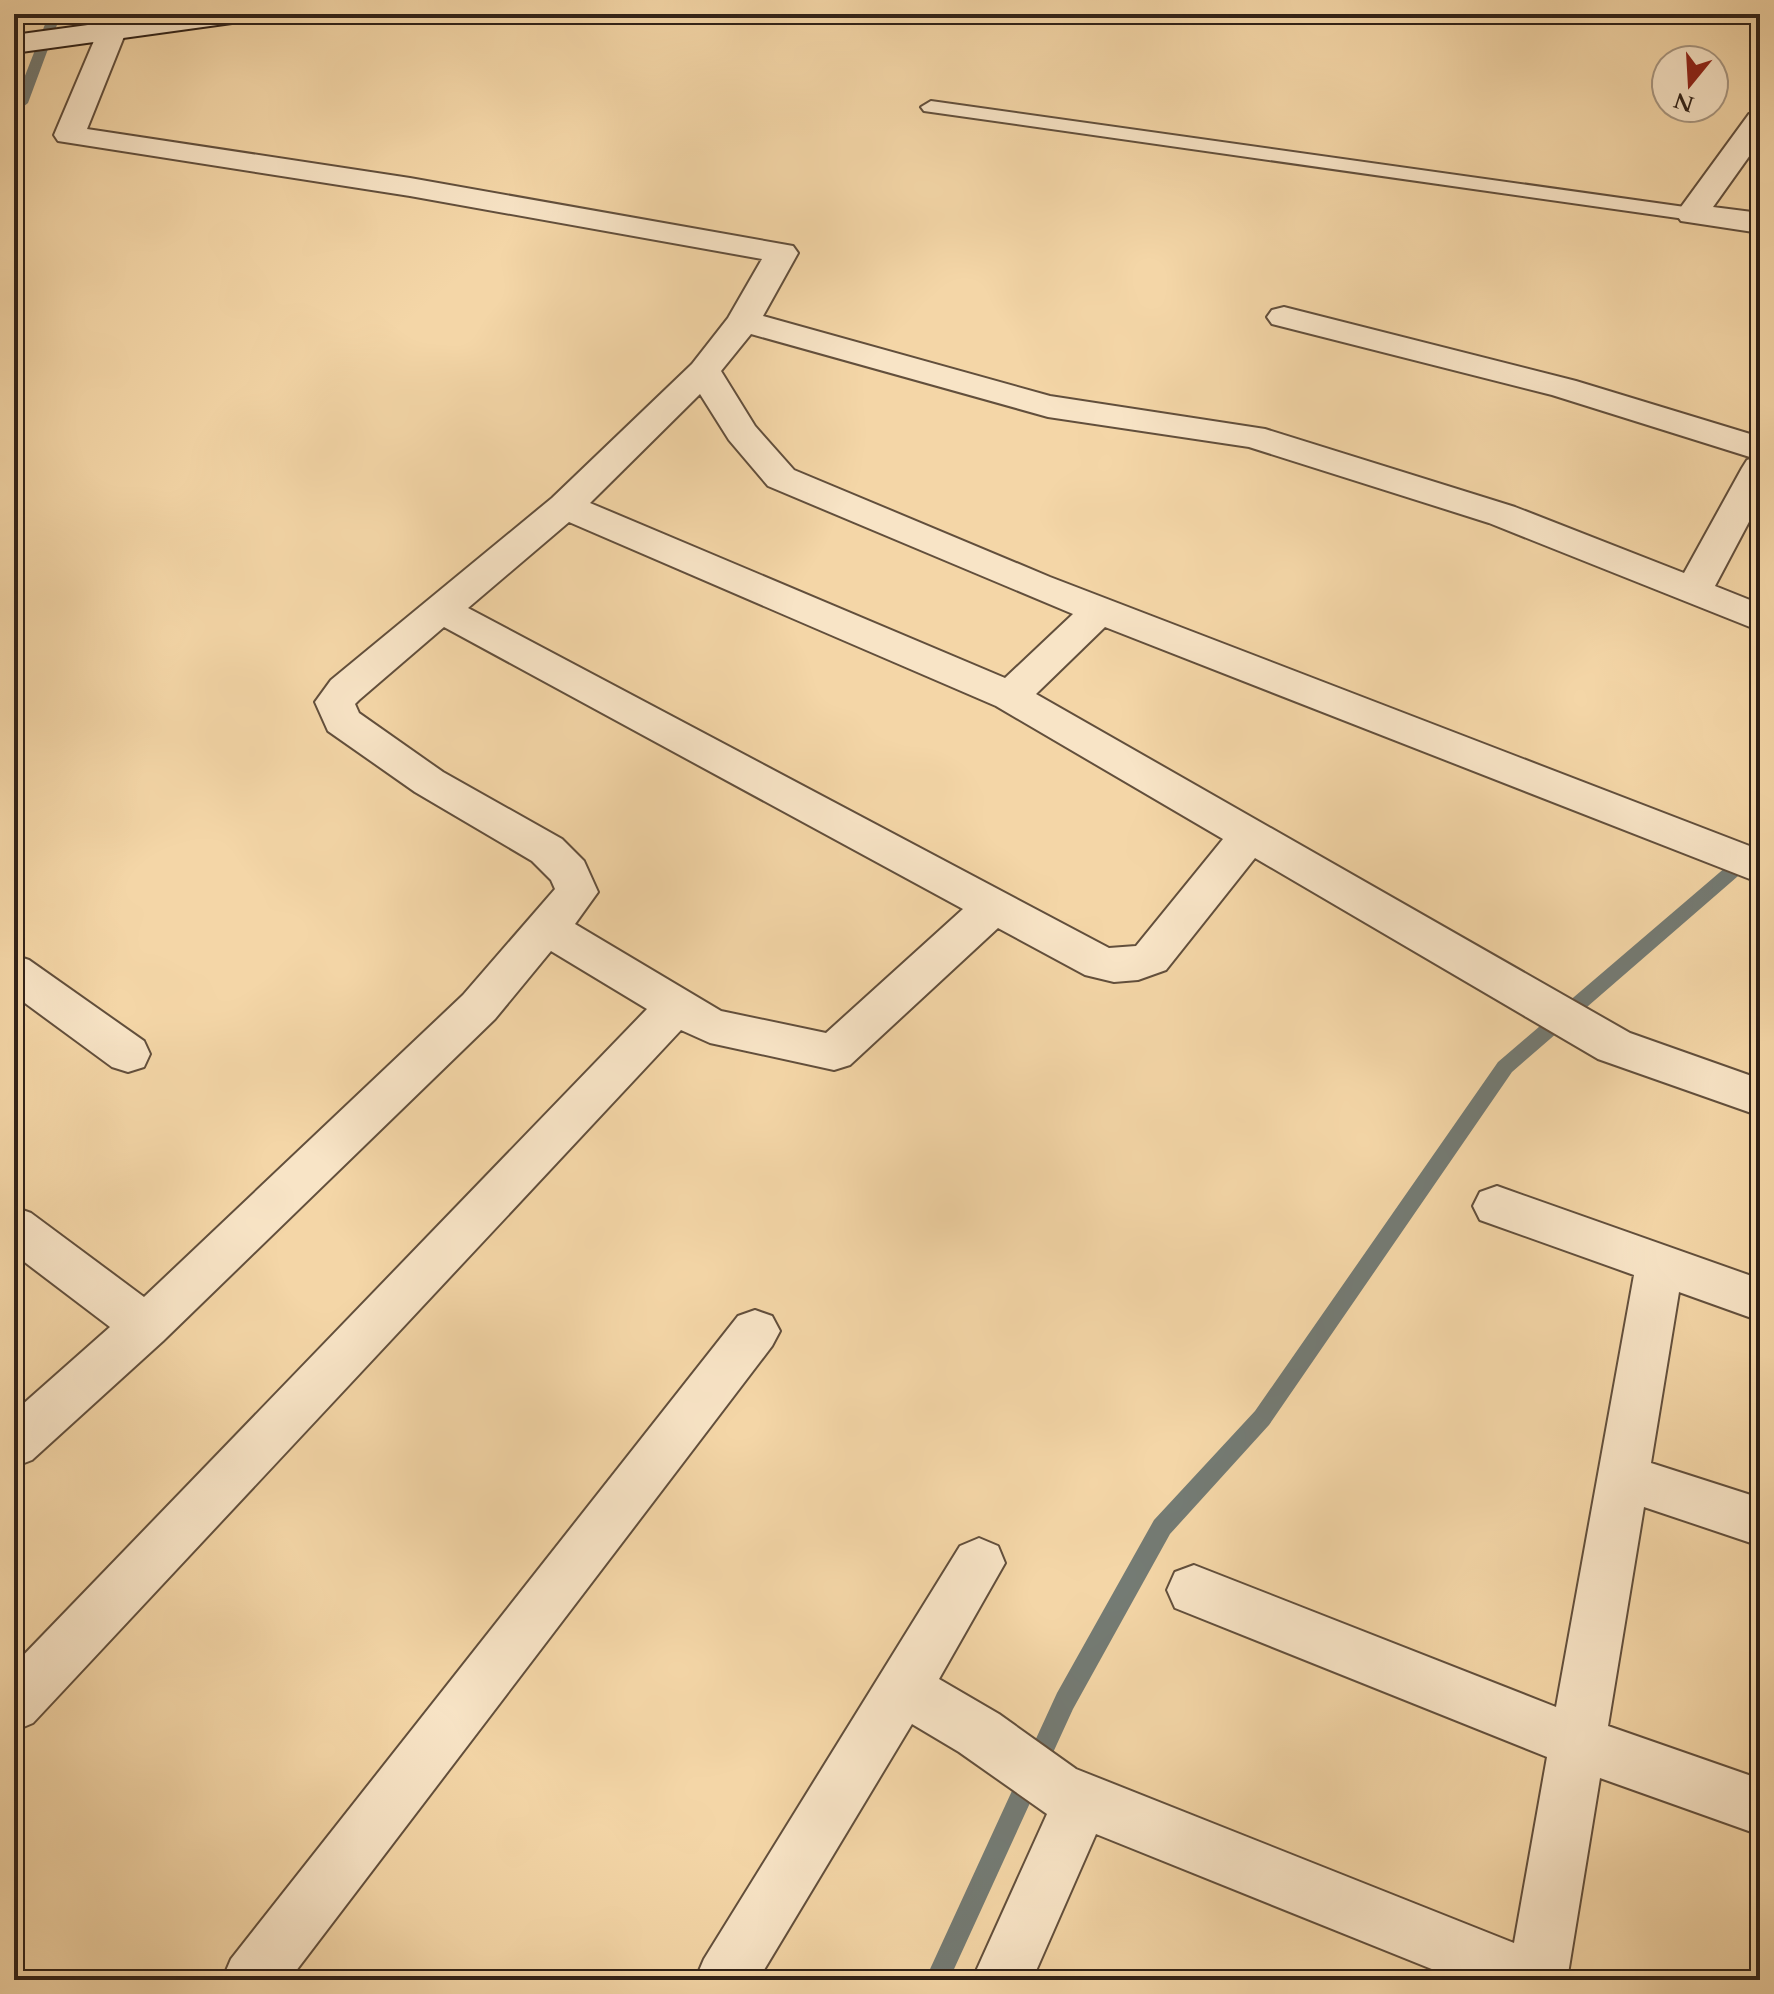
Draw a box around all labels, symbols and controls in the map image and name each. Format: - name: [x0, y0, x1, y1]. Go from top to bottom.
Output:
- north arrow: [1650, 44, 1730, 124]
- text: N: [1670, 85, 1698, 119]

